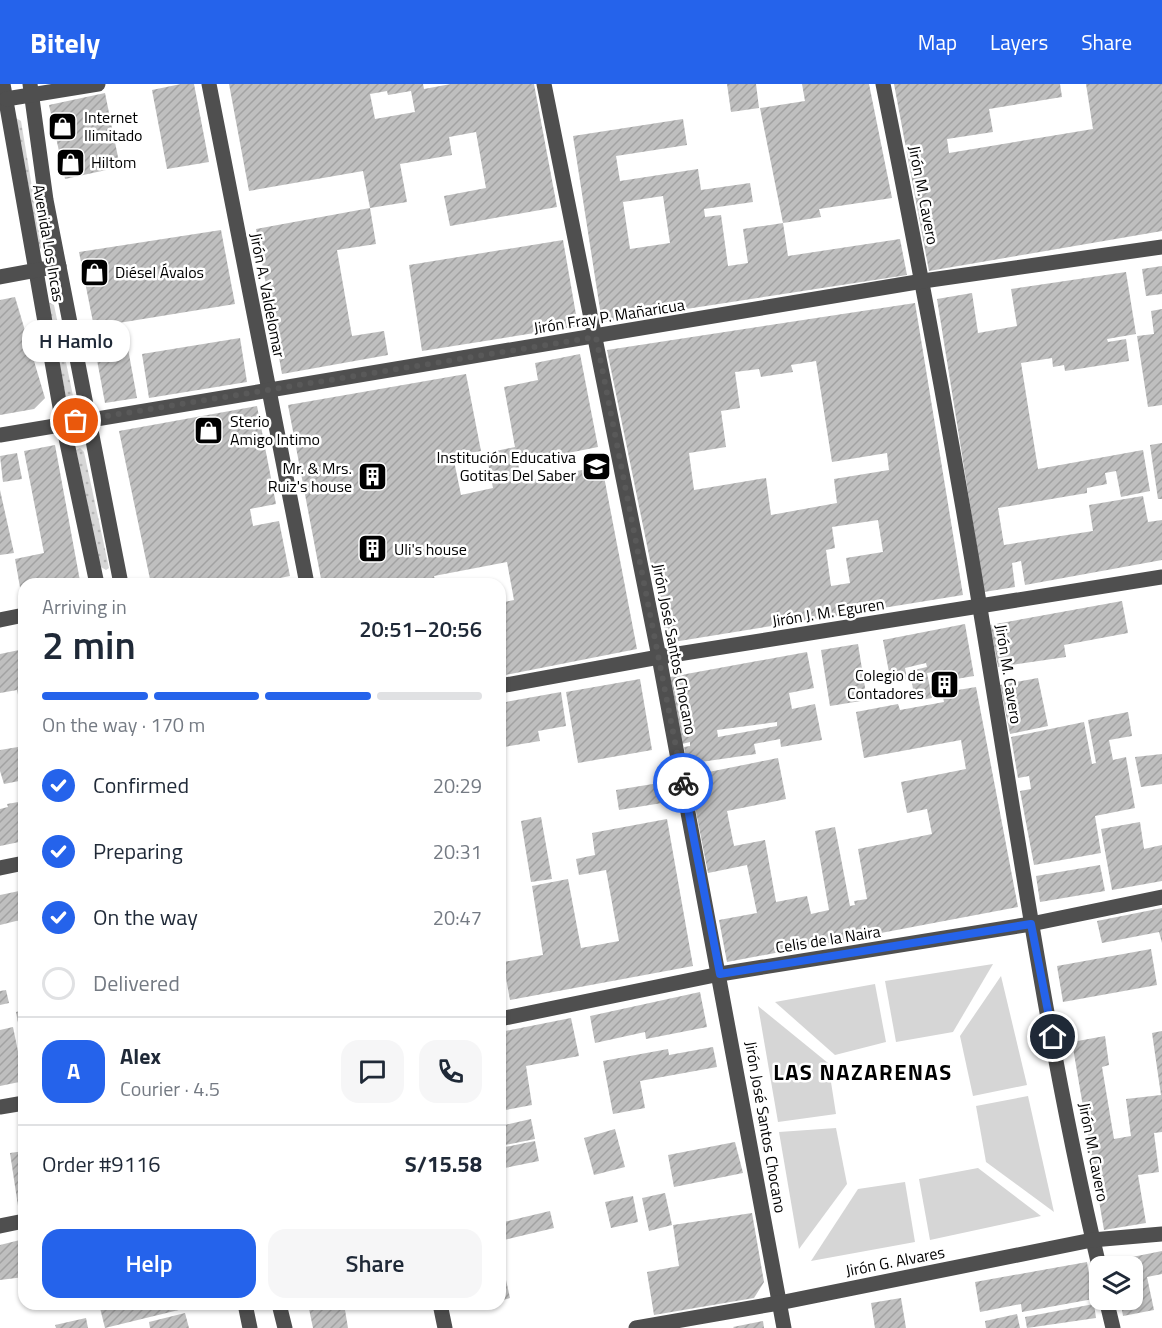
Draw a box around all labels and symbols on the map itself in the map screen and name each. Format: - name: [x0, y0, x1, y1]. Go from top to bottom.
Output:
- place label: Internet Ilimitado: [84, 105, 143, 147]
- shop icon: Internet Ilimitado: [47, 110, 79, 142]
- street label: Jirón M. Cavero: [903, 143, 945, 247]
- shop icon: Hiltom: [54, 146, 86, 178]
- place label: Hiltom: [91, 150, 136, 174]
- street label: Avenida Los Incas: [27, 182, 71, 304]
- street label: Jirón A. Valdelomar: [244, 230, 292, 360]
- shop icon: Diésel Ávalos: [78, 256, 110, 288]
- place label: Diésel Ávalos: [115, 260, 204, 284]
- street label: Jirón Fray P. Mañaricua: [532, 292, 686, 340]
- callout: H Hamlo: [22, 319, 130, 361]
- pin: [50, 395, 101, 446]
- place label: Sterio Amigo Intimo: [230, 409, 320, 451]
- shop icon: Sterio Amigo Intimo: [193, 414, 225, 446]
- place label: Institución Educativa Gotitas Del Saber: [436, 445, 576, 487]
- school or university icon: Institución Educativa Gotitas Del Saber: [581, 450, 613, 482]
- place label: Mr. & Mrs. Ruiz's house: [268, 456, 352, 498]
- building icon: Mr. & Mrs. Ruiz's house: [357, 461, 389, 493]
- building icon: Uli's house: [357, 533, 389, 565]
- place label: Uli's house: [394, 537, 467, 561]
- street label: Jirón José Santos Chocano: [647, 561, 703, 737]
- street label: Jirón J. M. Eguren: [770, 591, 886, 633]
- street label: Jirón M. Cavero: [989, 622, 1029, 726]
- place label: Colegio de Contadores: [847, 663, 924, 705]
- building icon: Colegio de Contadores: [929, 668, 961, 700]
- courier: [653, 753, 713, 813]
- street label: Celis de la Naira: [774, 919, 882, 959]
- pin: [1027, 1011, 1078, 1062]
- street label: Jirón José Santos Chocano: [739, 1039, 793, 1215]
- district label: LAS NAZARENAS: [773, 1055, 953, 1089]
- street label: Jirón M. Cavero: [1073, 1100, 1115, 1204]
- street label: Jirón G. Alvares: [843, 1240, 947, 1282]

